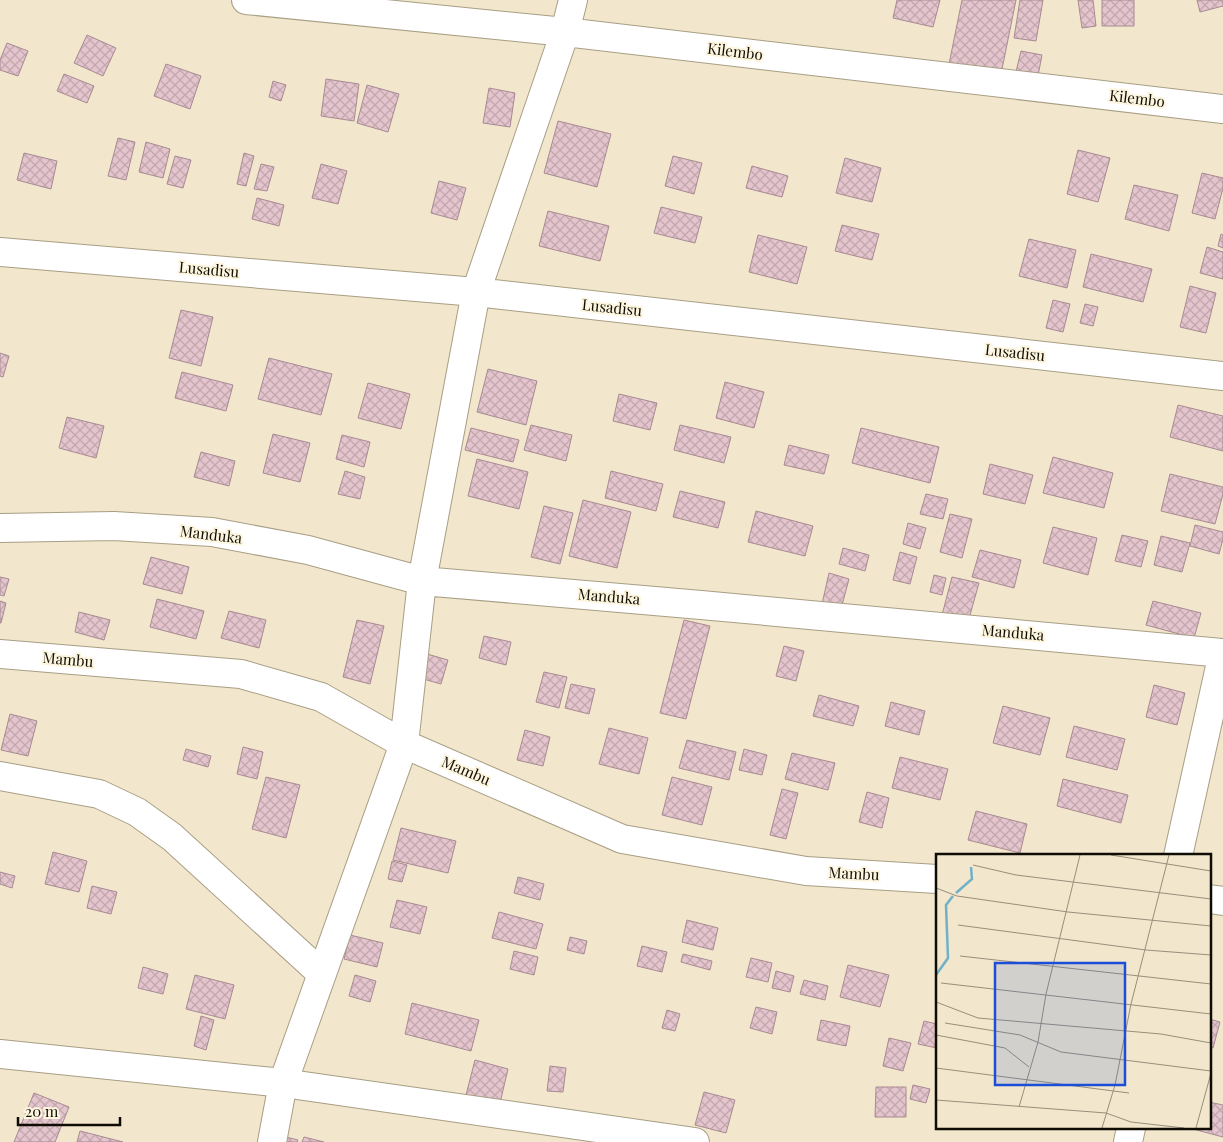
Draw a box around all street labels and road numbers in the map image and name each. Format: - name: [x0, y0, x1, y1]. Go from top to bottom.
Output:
- street label: Kilembo: [706, 38, 764, 64]
- street label: Kilembo: [1108, 85, 1166, 111]
- street label: Lusadisu: [178, 256, 240, 282]
- street label: Lusadisu: [581, 294, 643, 320]
- street label: Lusadisu: [984, 339, 1046, 365]
- street label: Manduka: [179, 520, 244, 548]
- street label: Manduka: [577, 583, 642, 609]
- street label: Manduka: [981, 619, 1046, 645]
- street label: Mambu: [42, 647, 95, 671]
- street label: Mambu: [439, 751, 494, 789]
- street label: Mambu: [828, 862, 880, 884]

